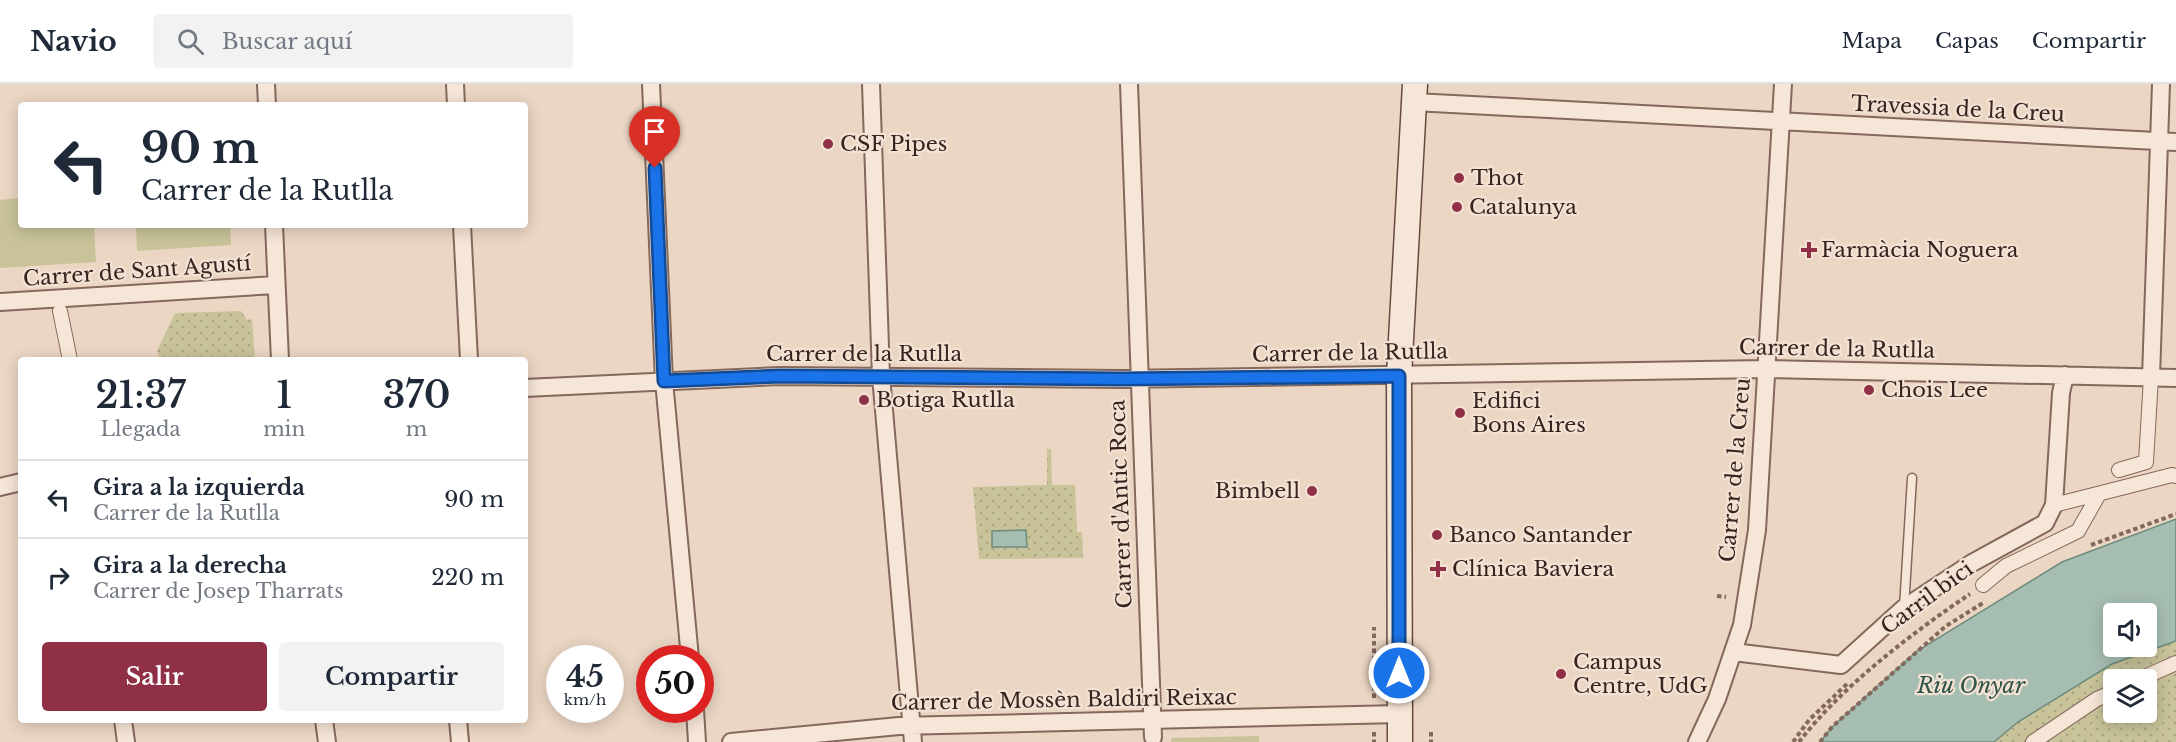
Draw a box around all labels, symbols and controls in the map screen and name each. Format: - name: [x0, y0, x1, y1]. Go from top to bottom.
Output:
- search box: [153, 14, 573, 68]
- text: Navio: [30, 24, 117, 59]
- icon: search: [174, 25, 207, 58]
- text: Buscar aquí: [222, 28, 352, 55]
- text: Mapa: [1842, 28, 1902, 54]
- text: Capas: [1935, 28, 1999, 54]
- text: Compartir: [2032, 28, 2146, 54]
- street label: Travessia de la Creu: [1851, 90, 2065, 128]
- pin: [629, 106, 680, 168]
- icon: arrive: [638, 115, 671, 148]
- text: 90 m: [141, 122, 259, 174]
- icon: left: [42, 126, 120, 204]
- place label: CSF Pipes: [840, 131, 947, 157]
- marker: CSF Pipes: [821, 137, 835, 151]
- place label: Thot: [1471, 165, 1524, 191]
- marker: Thot: [1452, 171, 1466, 185]
- text: Carrer de la Rutlla: [141, 174, 393, 207]
- place label: Catalunya: [1469, 194, 1577, 220]
- marker: Catalunya: [1450, 200, 1464, 214]
- place label: Farmàcia Noguera: [1821, 237, 2019, 263]
- marker: Farmàcia Noguera: [1802, 243, 1816, 257]
- street label: Carrer de Sant Agustí: [22, 250, 253, 292]
- street label: Carrer de la Rutlla: [1739, 334, 1936, 364]
- street label: Carrer de la Rutlla: [1252, 338, 1449, 368]
- street label: Carrer de la Rutlla: [766, 341, 962, 367]
- text: 21:37: [95, 373, 186, 418]
- text: 1: [276, 373, 292, 418]
- text: 370: [383, 373, 450, 418]
- street label: Carrer de la Creu: [1714, 377, 1756, 563]
- place label: Chois Lee: [1881, 377, 1988, 403]
- marker: Chois Lee: [1862, 383, 1876, 397]
- place label: Botiga Rutlla: [876, 387, 1015, 413]
- place label: Edifici Bons Aires: [1472, 388, 1586, 438]
- marker: Botiga Rutlla: [857, 393, 871, 407]
- street label: Carrer d'Antic Roca: [1104, 399, 1138, 609]
- marker: Edifici Bons Aires: [1453, 406, 1467, 420]
- text: Llegada: [100, 417, 181, 441]
- text: min: [263, 417, 305, 441]
- text: m: [406, 417, 427, 441]
- text: Gira a la izquierda: [93, 474, 305, 501]
- place label: Bimbell: [1215, 478, 1300, 504]
- icon: left: [42, 483, 75, 516]
- marker: Bimbell: [1305, 484, 1319, 498]
- text: 90 m: [444, 486, 504, 513]
- text: Carrer de la Rutlla: [93, 501, 280, 525]
- place label: Banco Santander: [1449, 522, 1632, 548]
- marker: Banco Santander: [1430, 528, 1444, 542]
- text: Gira a la derecha: [93, 552, 287, 579]
- place label: Clínica Baviera: [1452, 556, 1614, 582]
- street label: Carril bici: [1876, 556, 1978, 640]
- marker: Clínica Baviera: [1429, 560, 1447, 578]
- icon: right: [42, 561, 75, 594]
- text: 220 m: [431, 564, 504, 591]
- text: Carrer de Josep Tharrats: [93, 579, 343, 603]
- map controls: [2103, 603, 2157, 723]
- button: sound: [2103, 603, 2157, 657]
- position arrow: [1367, 641, 1431, 705]
- button: Salir: [42, 642, 267, 711]
- button: Compartir: [279, 642, 504, 711]
- speed limit sign: 50: [636, 645, 714, 723]
- place label: Campus Centre, UdG: [1573, 649, 1707, 699]
- text: 45: [566, 658, 604, 695]
- marker: Campus Centre, UdG: [1554, 667, 1568, 681]
- button: layers: [2103, 669, 2157, 723]
- water label: Riu Onyar: [1916, 672, 2026, 699]
- street label: Carrer de Mossèn Baldiri Reixac: [891, 684, 1237, 716]
- text: km/h: [564, 690, 606, 709]

